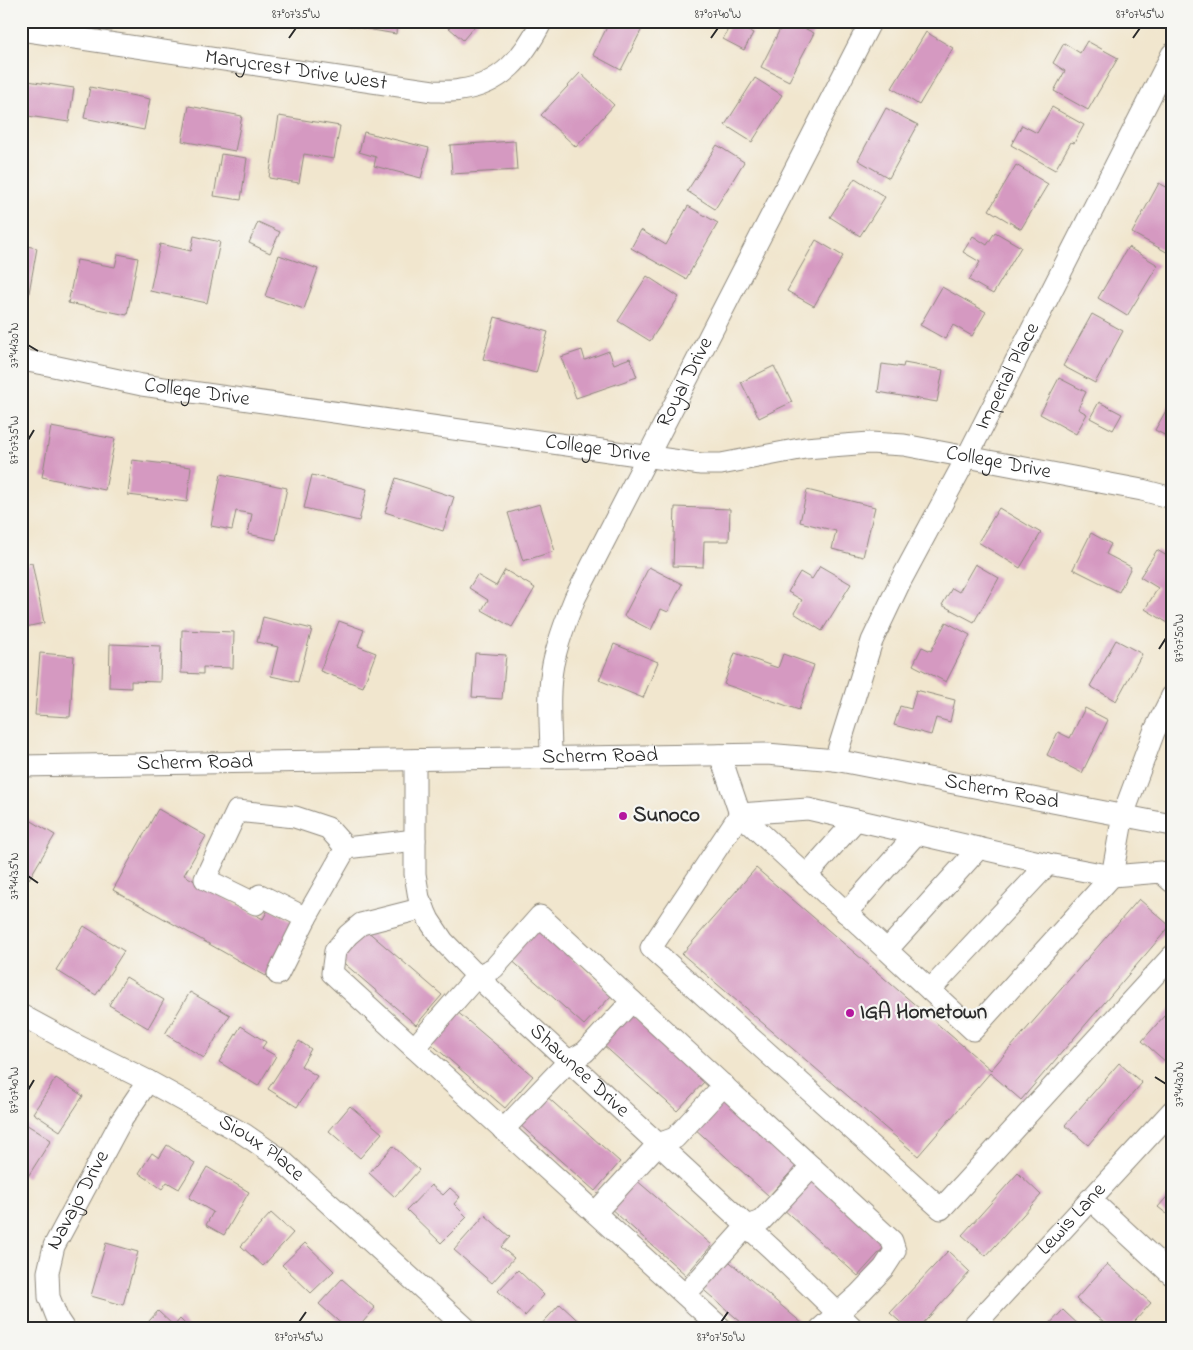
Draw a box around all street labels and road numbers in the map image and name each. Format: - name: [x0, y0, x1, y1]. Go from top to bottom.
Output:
- street label: Marycrest Drive West: [203, 42, 389, 99]
- street label: Imperial Place: [968, 317, 1048, 436]
- street label: Royal Drive: [650, 331, 722, 433]
- street label: College Drive: [142, 370, 252, 415]
- street label: College Drive: [543, 427, 653, 472]
- street label: College Drive: [943, 438, 1054, 488]
- street label: Scherm Road: [542, 741, 658, 773]
- street label: Scherm Road: [137, 747, 253, 779]
- street label: Scherm Road: [942, 766, 1062, 818]
- street label: Shawnee Drive: [522, 1017, 636, 1125]
- street label: Sioux Place: [213, 1108, 311, 1189]
- street label: Navajo Drive: [39, 1145, 118, 1256]
- street label: Lewis Lane: [1031, 1176, 1114, 1263]

